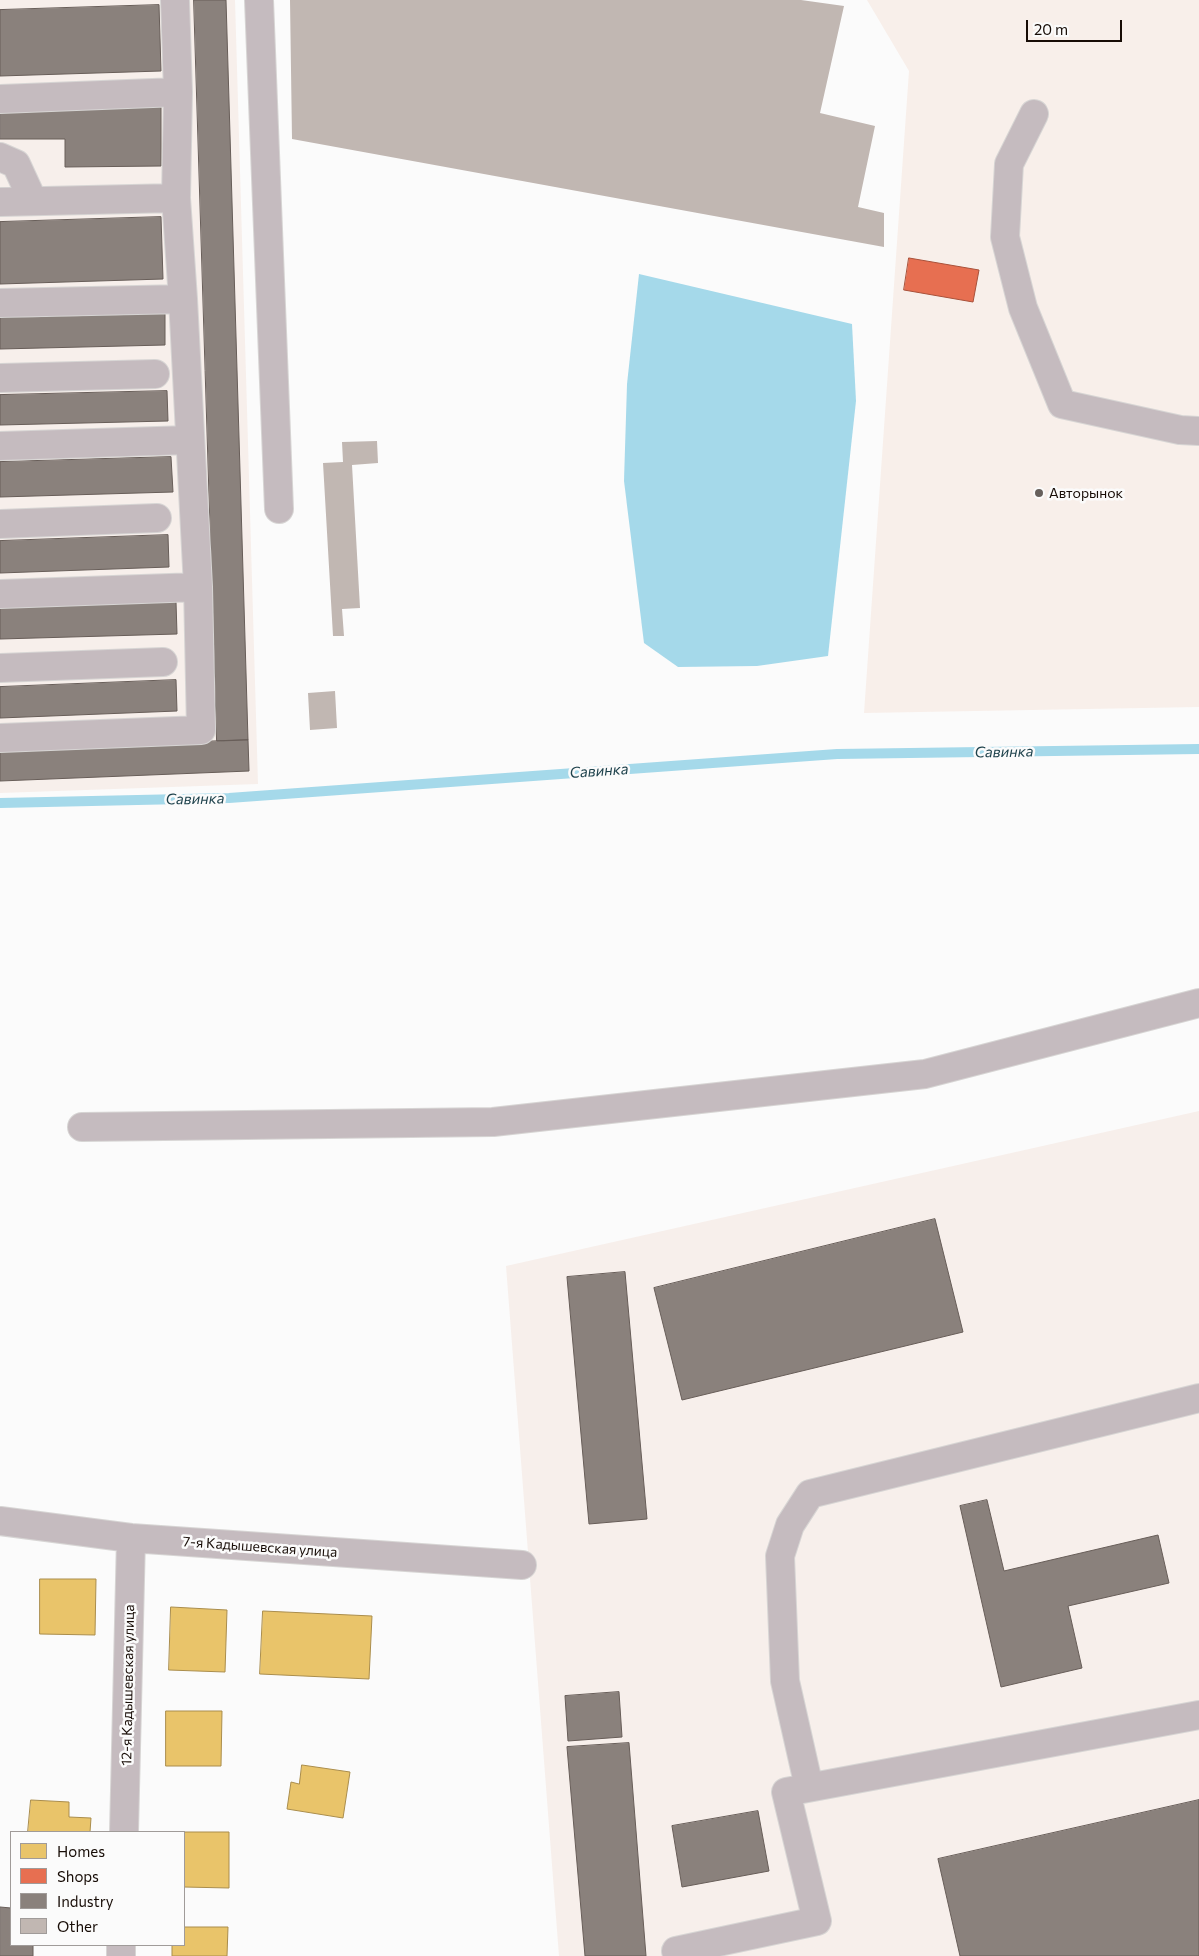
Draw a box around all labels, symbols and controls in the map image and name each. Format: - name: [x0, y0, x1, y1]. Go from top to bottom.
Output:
- scale bar: [1029, 10, 1125, 42]
- text: 20 m: [1034, 20, 1068, 38]
- place label: Авторынок: [1049, 485, 1123, 501]
- marker: Авторынок: [1033, 487, 1045, 499]
- water label: Савинка: [974, 742, 1034, 762]
- water label: Савинка: [569, 760, 629, 782]
- water label: Савинка: [165, 789, 225, 809]
- street label: 7-я Кадышевская улица: [182, 1533, 338, 1561]
- street label: 12-я Кадышевская улица: [118, 1604, 138, 1766]
- legend: [10, 1831, 185, 1946]
- text: Homes: [57, 1842, 105, 1860]
- text: Shops: [57, 1867, 99, 1885]
- text: Industry: [57, 1892, 114, 1910]
- text: Other: [57, 1917, 98, 1935]

